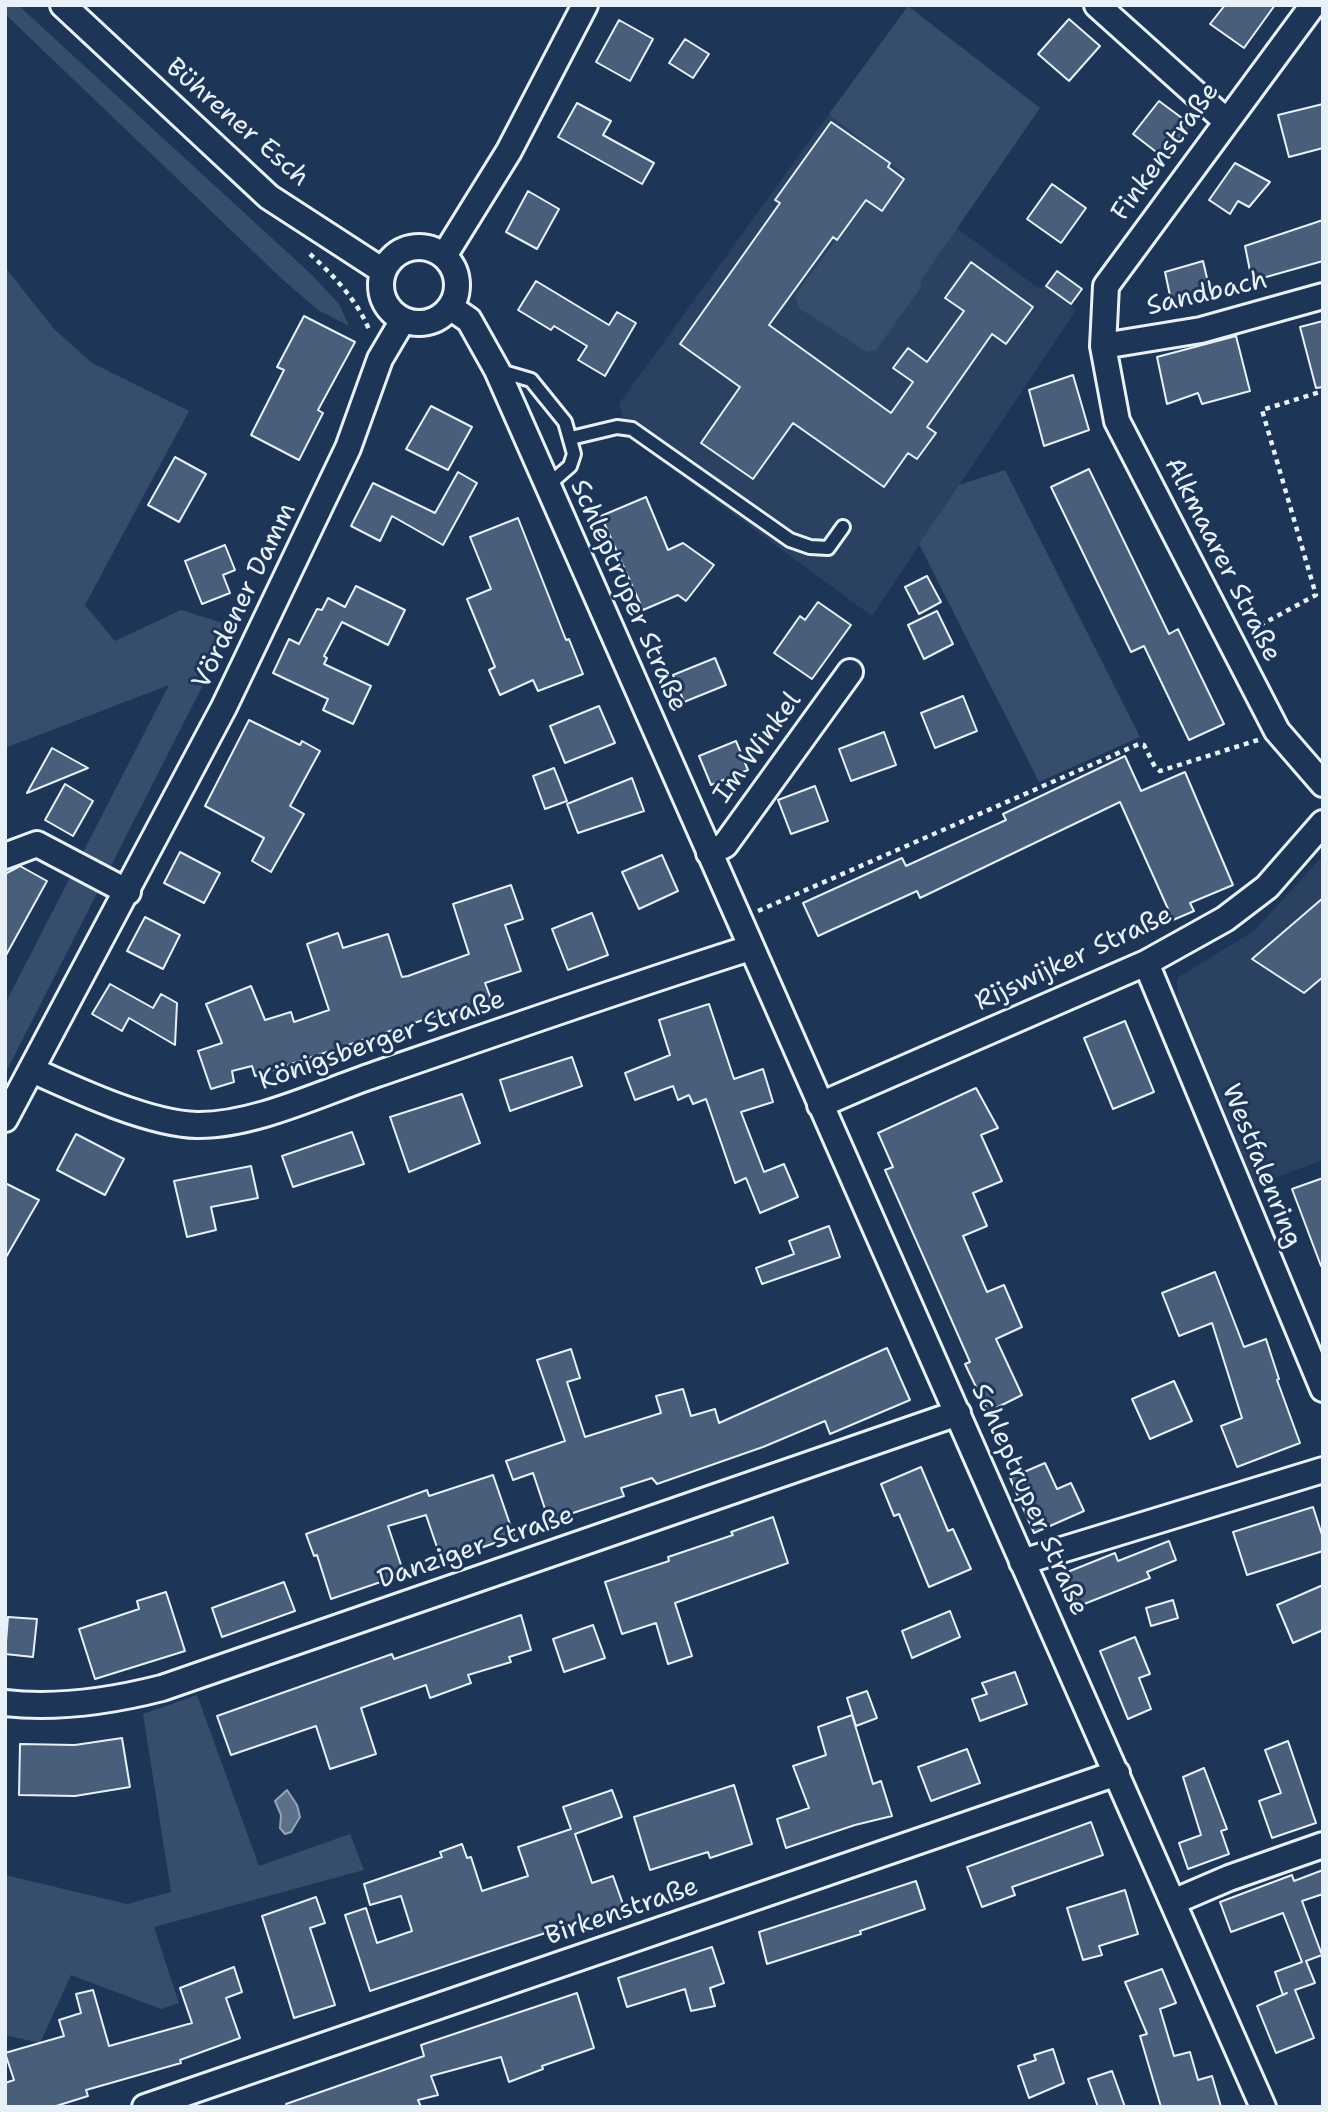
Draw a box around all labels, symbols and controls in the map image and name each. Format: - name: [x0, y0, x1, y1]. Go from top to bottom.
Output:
- street label: Bührener Esch: [159, 52, 315, 194]
- street label: Finkenstraße: [1105, 77, 1227, 227]
- street label: Sandbach: [1144, 265, 1270, 323]
- street label: Alkmaarer Straße: [1157, 453, 1287, 667]
- street label: Schleptruper Straße: [563, 475, 693, 717]
- street label: Vördener Damm: [186, 498, 304, 694]
- street label: Im Winkel: [707, 687, 809, 809]
- street label: Rijswijker Straße: [970, 900, 1178, 1018]
- street label: Königsberger Straße: [255, 984, 509, 1098]
- street label: Westfalenring: [1214, 1080, 1308, 1252]
- street label: Schleptruper Straße: [964, 1379, 1094, 1621]
- street label: Danziger Straße: [374, 1500, 578, 1596]
- street label: Birkenstraße: [541, 1871, 703, 1953]

